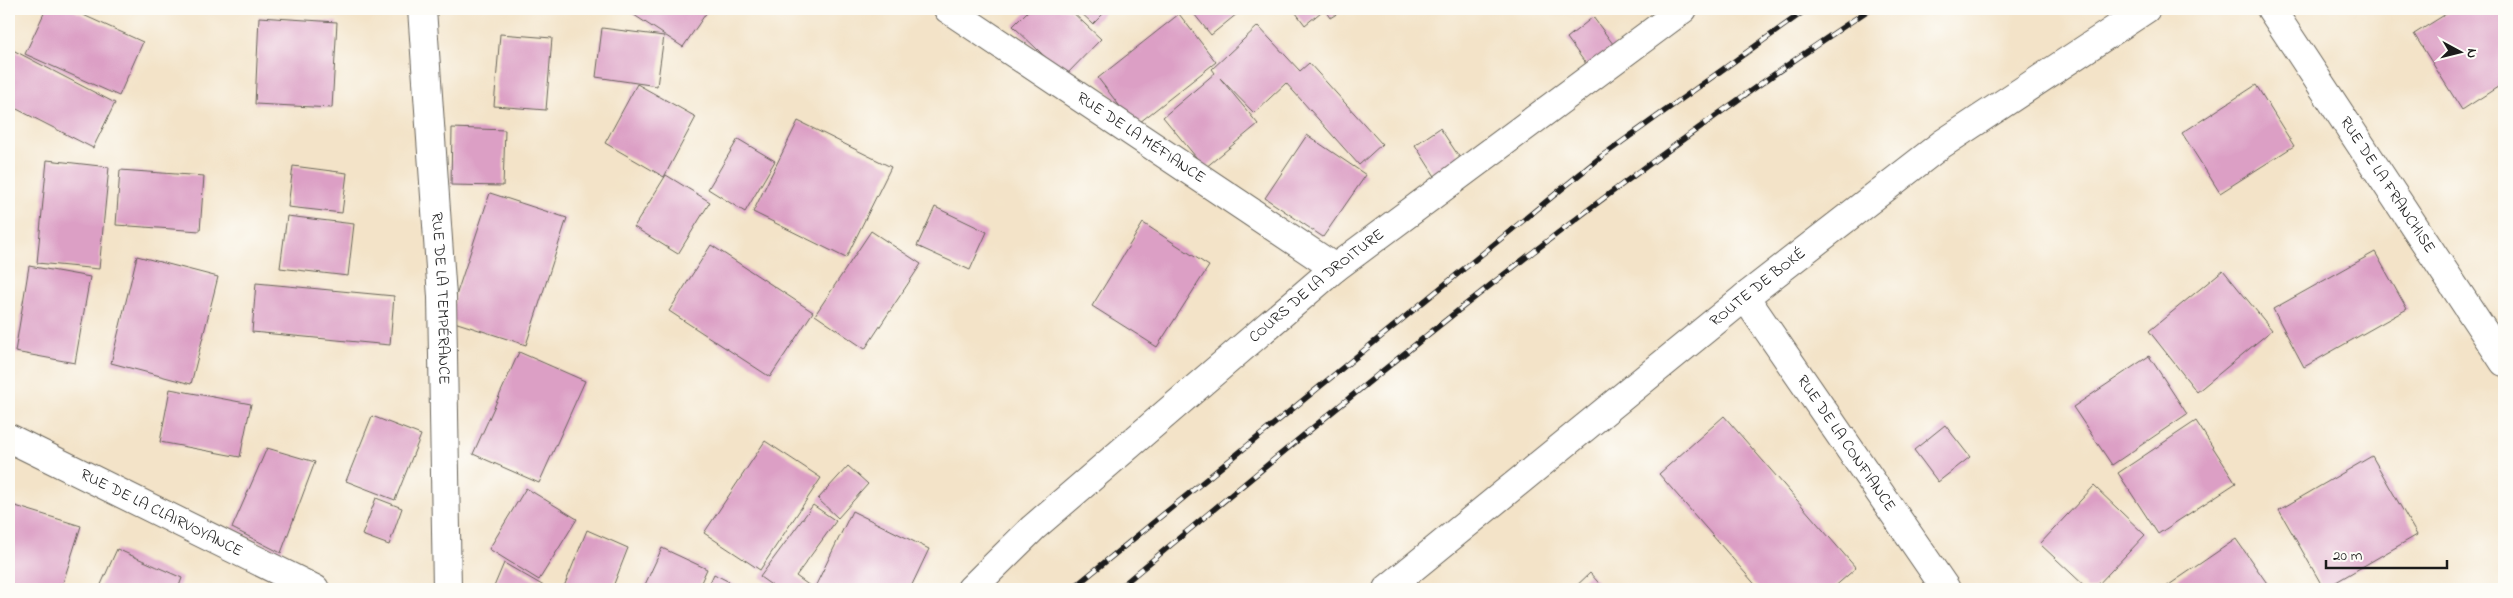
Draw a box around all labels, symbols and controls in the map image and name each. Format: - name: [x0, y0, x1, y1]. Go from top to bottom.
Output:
- north arrow: [2436, 28, 2486, 78]
- text: N: [2460, 47, 2482, 59]
- street label: RUE DE LA MÉFIANCE: [1072, 86, 1210, 190]
- street label: RUE DE LA FRANCHISE: [2333, 112, 2441, 258]
- street label: RUE DE LA TEMPÉRANCE: [424, 211, 455, 385]
- street label: COURS DE LA DROITURE: [1244, 223, 1390, 349]
- street label: ROUTE DE BOKÉ: [1705, 242, 1811, 333]
- street label: RUE DE LA CONFIANCE: [1790, 371, 1901, 517]
- street label: RUE DE LA CLAIRVOYANCE: [76, 463, 247, 564]
- scale bar: [2326, 538, 2447, 570]
- text: 20 m: [2333, 545, 2363, 567]

